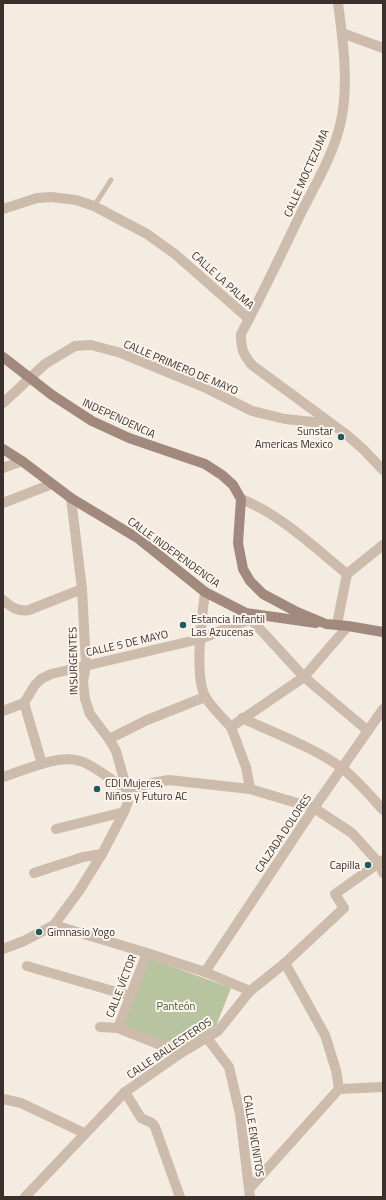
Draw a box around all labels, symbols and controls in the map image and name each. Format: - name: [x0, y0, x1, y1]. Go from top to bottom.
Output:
- street label: CALLE MOCTEZUMA: [279, 126, 333, 220]
- street label: CALLE LA PALMA: [188, 247, 258, 313]
- street label: CALLE PRIMERO DE MAYO: [121, 336, 241, 398]
- street label: INDEPENDENCIA: [80, 394, 159, 442]
- place label: Sunstar Americas Mexico: [255, 423, 333, 452]
- marker: Sunstar Americas Mexico: [336, 432, 346, 442]
- street label: CALLE INDEPENDENCIA: [124, 513, 224, 591]
- place label: Estancia Infantil Las Azucenas: [191, 611, 265, 640]
- marker: Estancia Infantil Las Azucenas: [178, 620, 188, 630]
- street label: CALLE 5 DE MAYO: [84, 626, 170, 660]
- street label: INSURGENTES: [64, 627, 82, 695]
- place label: CDI Mujeres, Niños y Futuro AC: [105, 775, 187, 804]
- marker: CDI Mujeres, Niños y Futuro AC: [92, 784, 102, 794]
- street label: CALZADA DOLORES: [251, 791, 315, 875]
- place label: Capilla: [330, 857, 360, 873]
- marker: Capilla: [363, 860, 373, 870]
- place label: Gimnasio Yogo: [47, 924, 115, 940]
- marker: Gimnasio Yogo: [34, 927, 44, 937]
- street label: CALLE VÍCTOR: [102, 952, 140, 1020]
- park label: Panteón: [157, 998, 196, 1014]
- street label: CALLE BALLESTEROS: [123, 1014, 215, 1082]
- street label: CALLE ENCINITOS: [240, 1094, 268, 1178]

